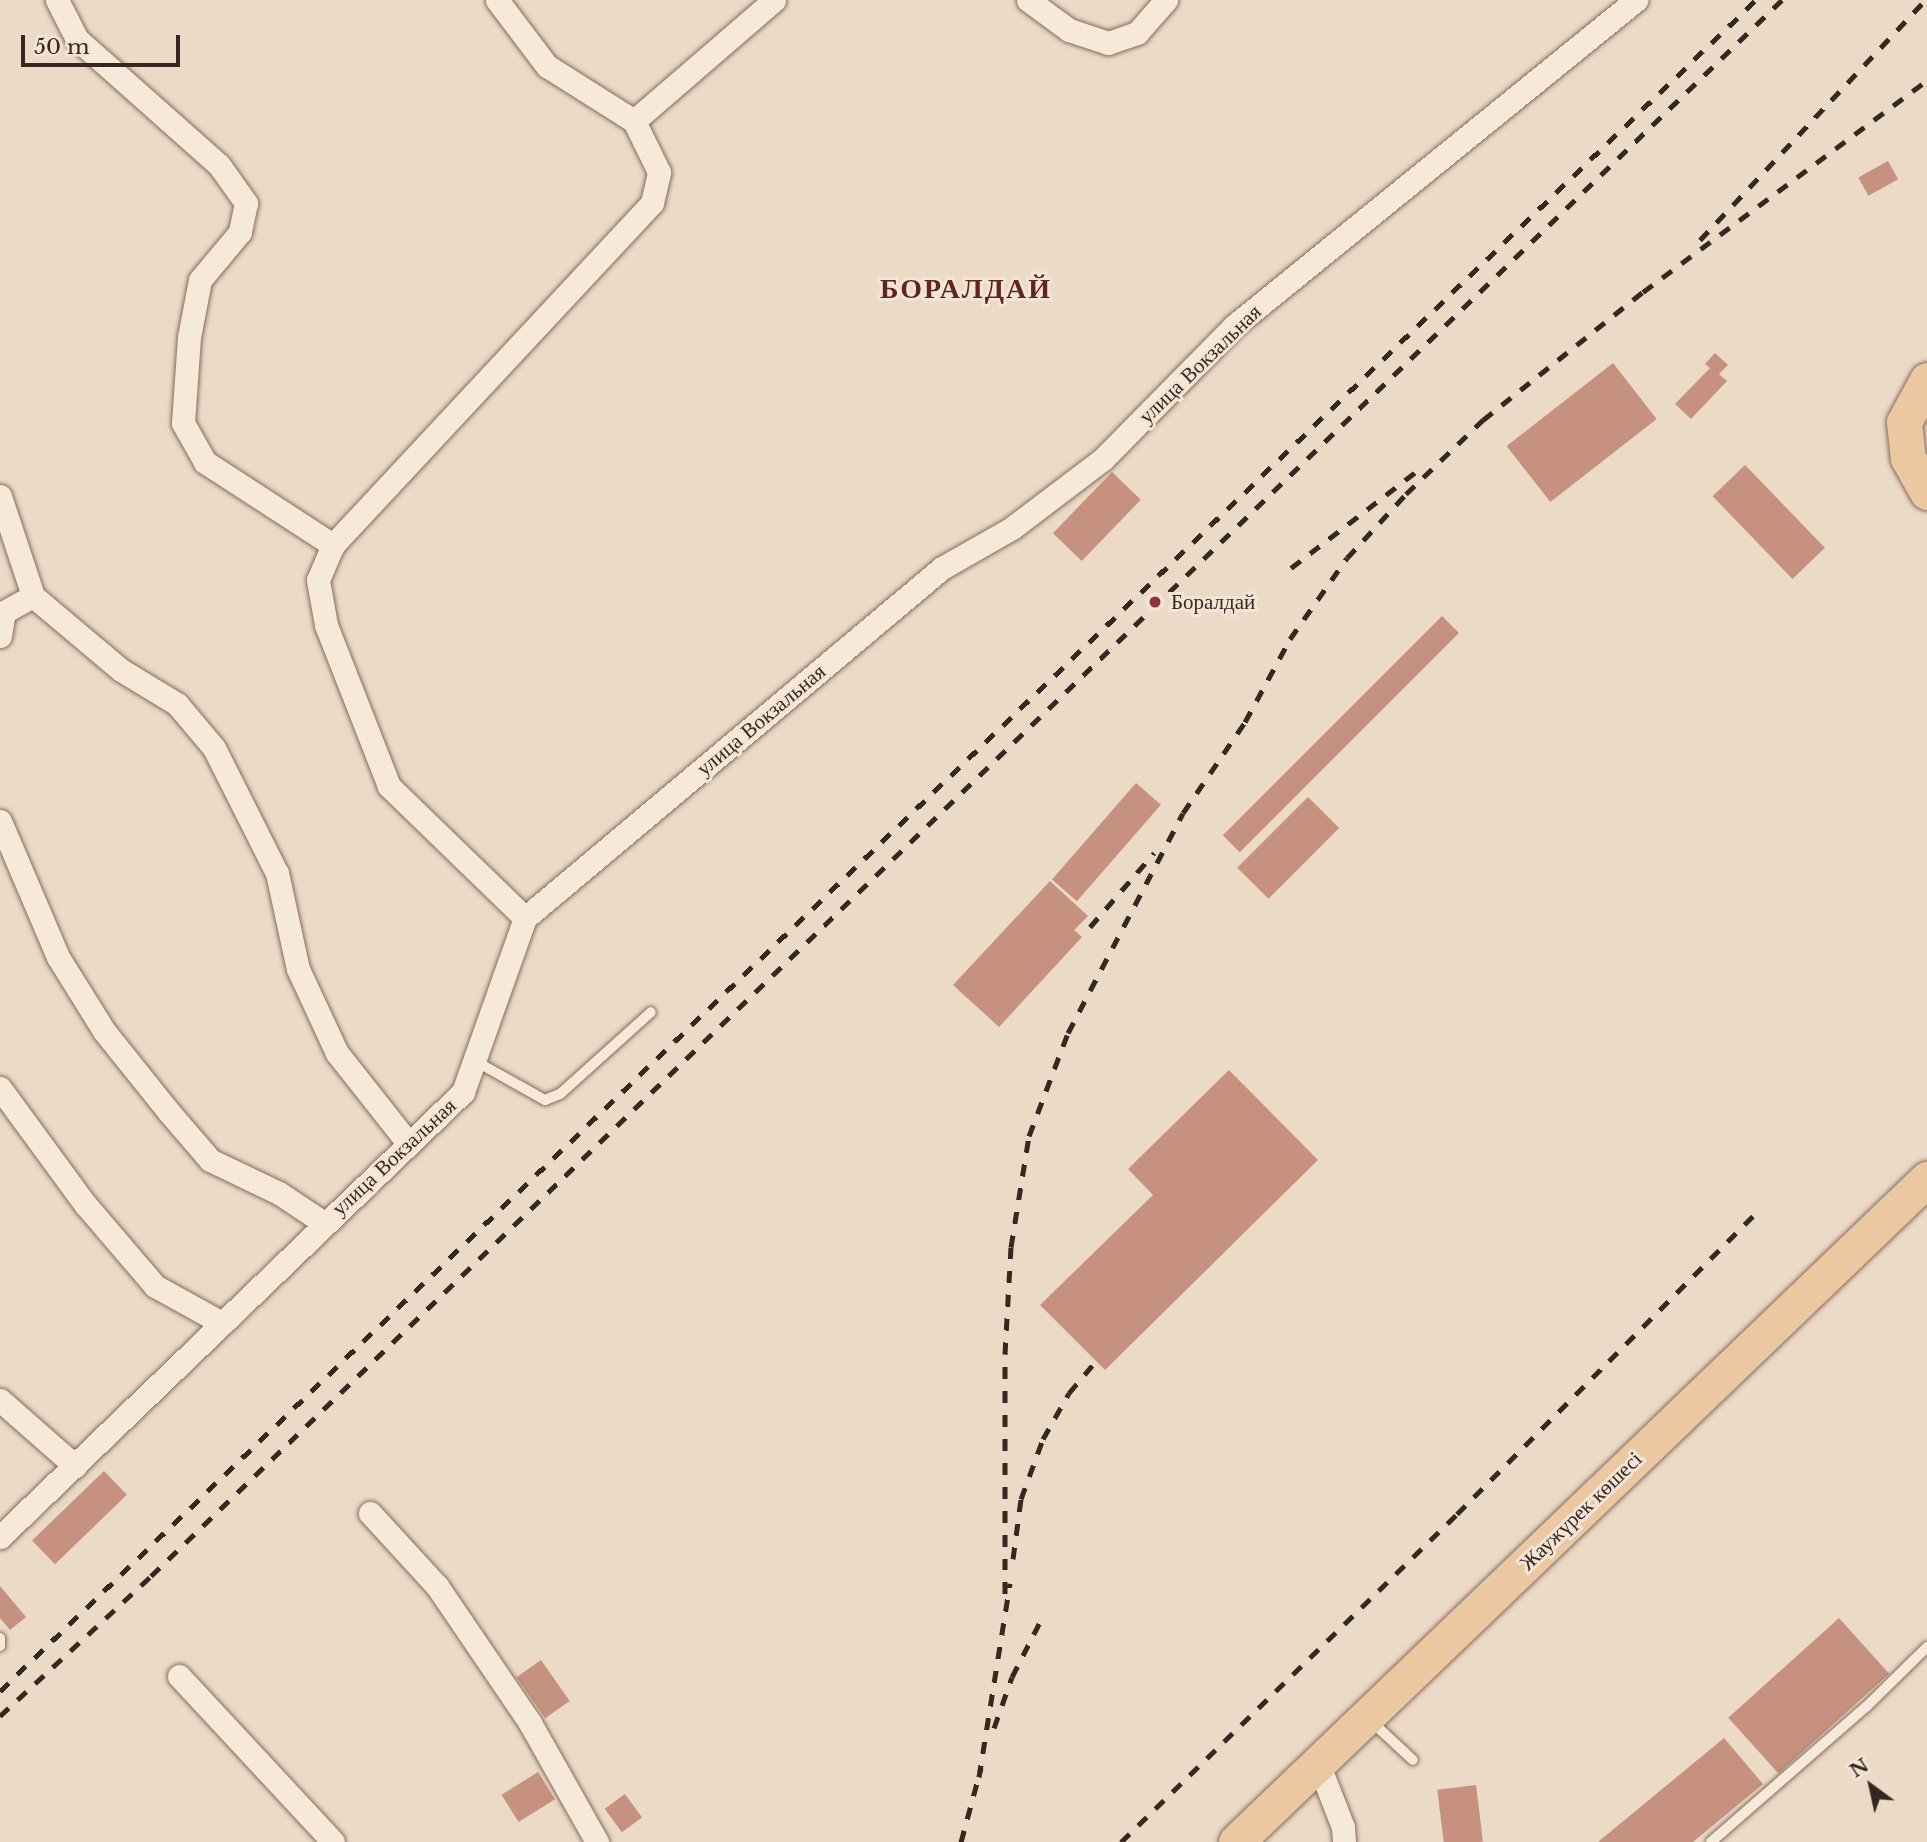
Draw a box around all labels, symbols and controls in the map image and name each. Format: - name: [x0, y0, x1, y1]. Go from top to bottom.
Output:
- scale bar: [24, 21, 184, 65]
- text: 50 m: [34, 34, 89, 60]
- district label: БОРАЛДАЙ: [881, 272, 1051, 306]
- street label: улица Вокзальная: [1134, 299, 1266, 429]
- place label: Боралдай: [1171, 589, 1255, 615]
- marker: Боралдай: [1145, 592, 1165, 612]
- street label: улица Вокзальная: [691, 659, 831, 781]
- street label: улица Вокзальная: [327, 1093, 461, 1221]
- street label: Жаужүрек көшесі: [1515, 1446, 1647, 1576]
- north arrow: [1836, 1751, 1906, 1821]
- text: N: [1846, 1753, 1873, 1782]

